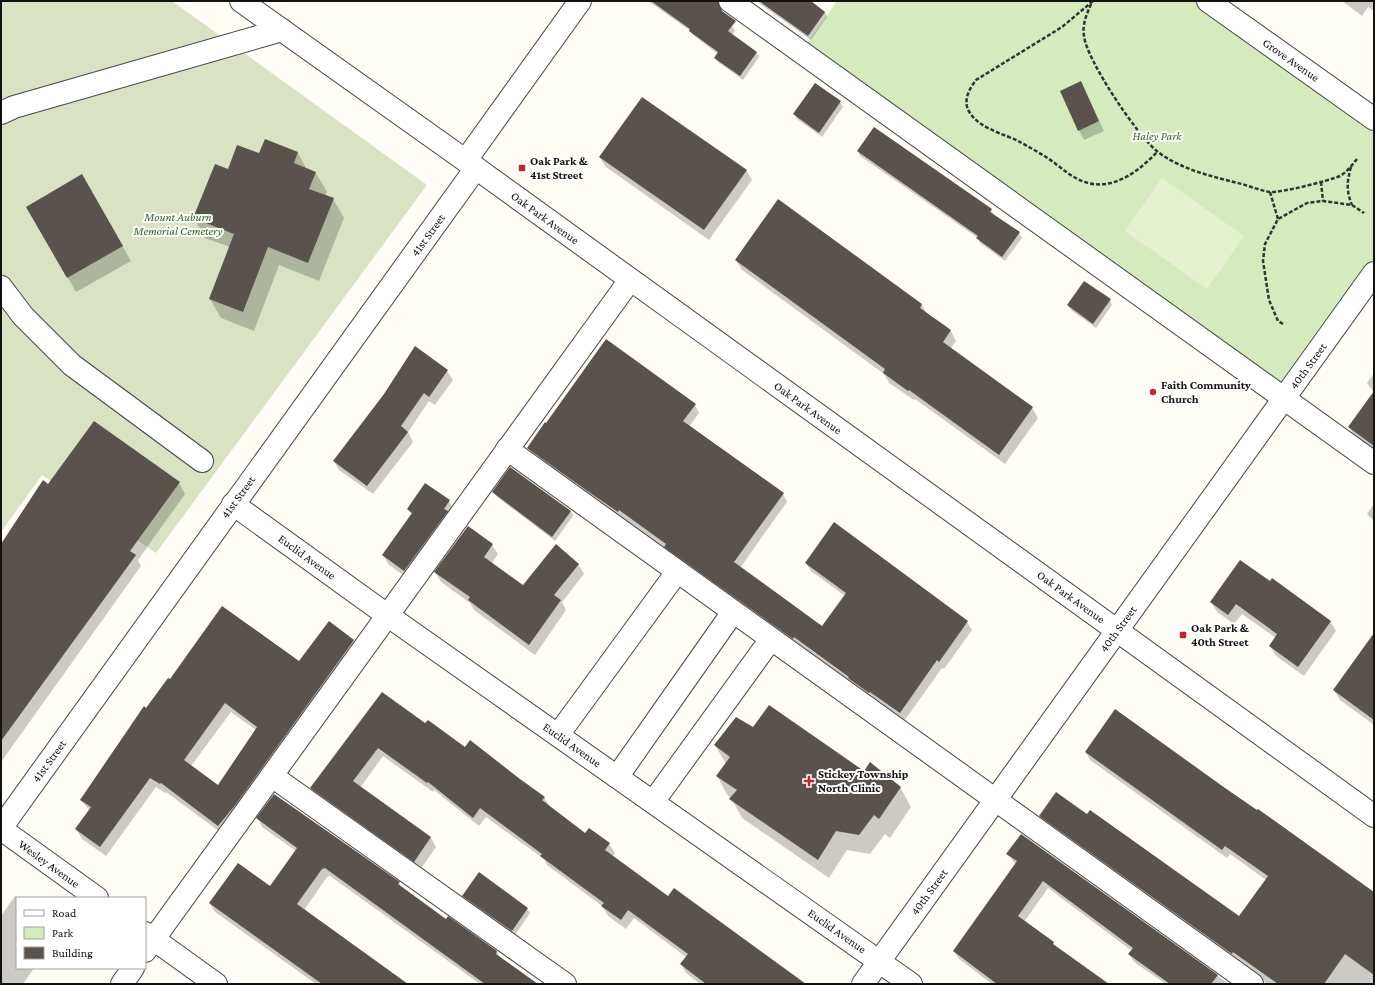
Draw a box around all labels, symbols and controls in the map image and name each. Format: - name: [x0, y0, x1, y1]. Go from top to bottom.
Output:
- street label: Grove Avenue: [1260, 35, 1322, 85]
- park label: Haley Park: [1132, 129, 1182, 143]
- place label: Oak Park & 41st Street: [530, 154, 589, 182]
- marker: Oak Park & 41st Street: [517, 163, 527, 173]
- street label: Oak Park Avenue: [508, 189, 582, 247]
- park label: Mount Auburn Memorial Cemetery: [132, 210, 223, 238]
- street label: 41st Street: [408, 210, 449, 259]
- street label: 40th Street: [1287, 339, 1330, 392]
- place label: Faith Community Church: [1161, 378, 1251, 406]
- street label: Oak Park Avenue: [771, 379, 845, 437]
- marker: Faith Community Church: [1148, 387, 1158, 397]
- street label: 41st Street: [218, 472, 259, 521]
- street label: Euclid Avenue: [275, 531, 339, 583]
- street label: Oak Park Avenue: [1034, 568, 1108, 626]
- street label: 40th Street: [1097, 602, 1140, 655]
- place label: Oak Park & 40th Street: [1191, 621, 1250, 649]
- marker: Oak Park & 40th Street: [1178, 630, 1188, 640]
- street label: Euclid Avenue: [540, 720, 604, 770]
- street label: 41st Street: [29, 736, 70, 785]
- place label: Stickey Township North Clinic: [818, 767, 909, 795]
- marker: Stickey Township North Clinic: [803, 775, 815, 787]
- street label: Wesley Avenue: [16, 837, 82, 891]
- street label: 40th Street: [908, 865, 951, 918]
- legend: [16, 897, 146, 969]
- text: Road: [52, 906, 77, 920]
- street label: Euclid Avenue: [805, 906, 869, 956]
- text: Park: [52, 926, 74, 940]
- text: Building: [52, 946, 93, 960]

